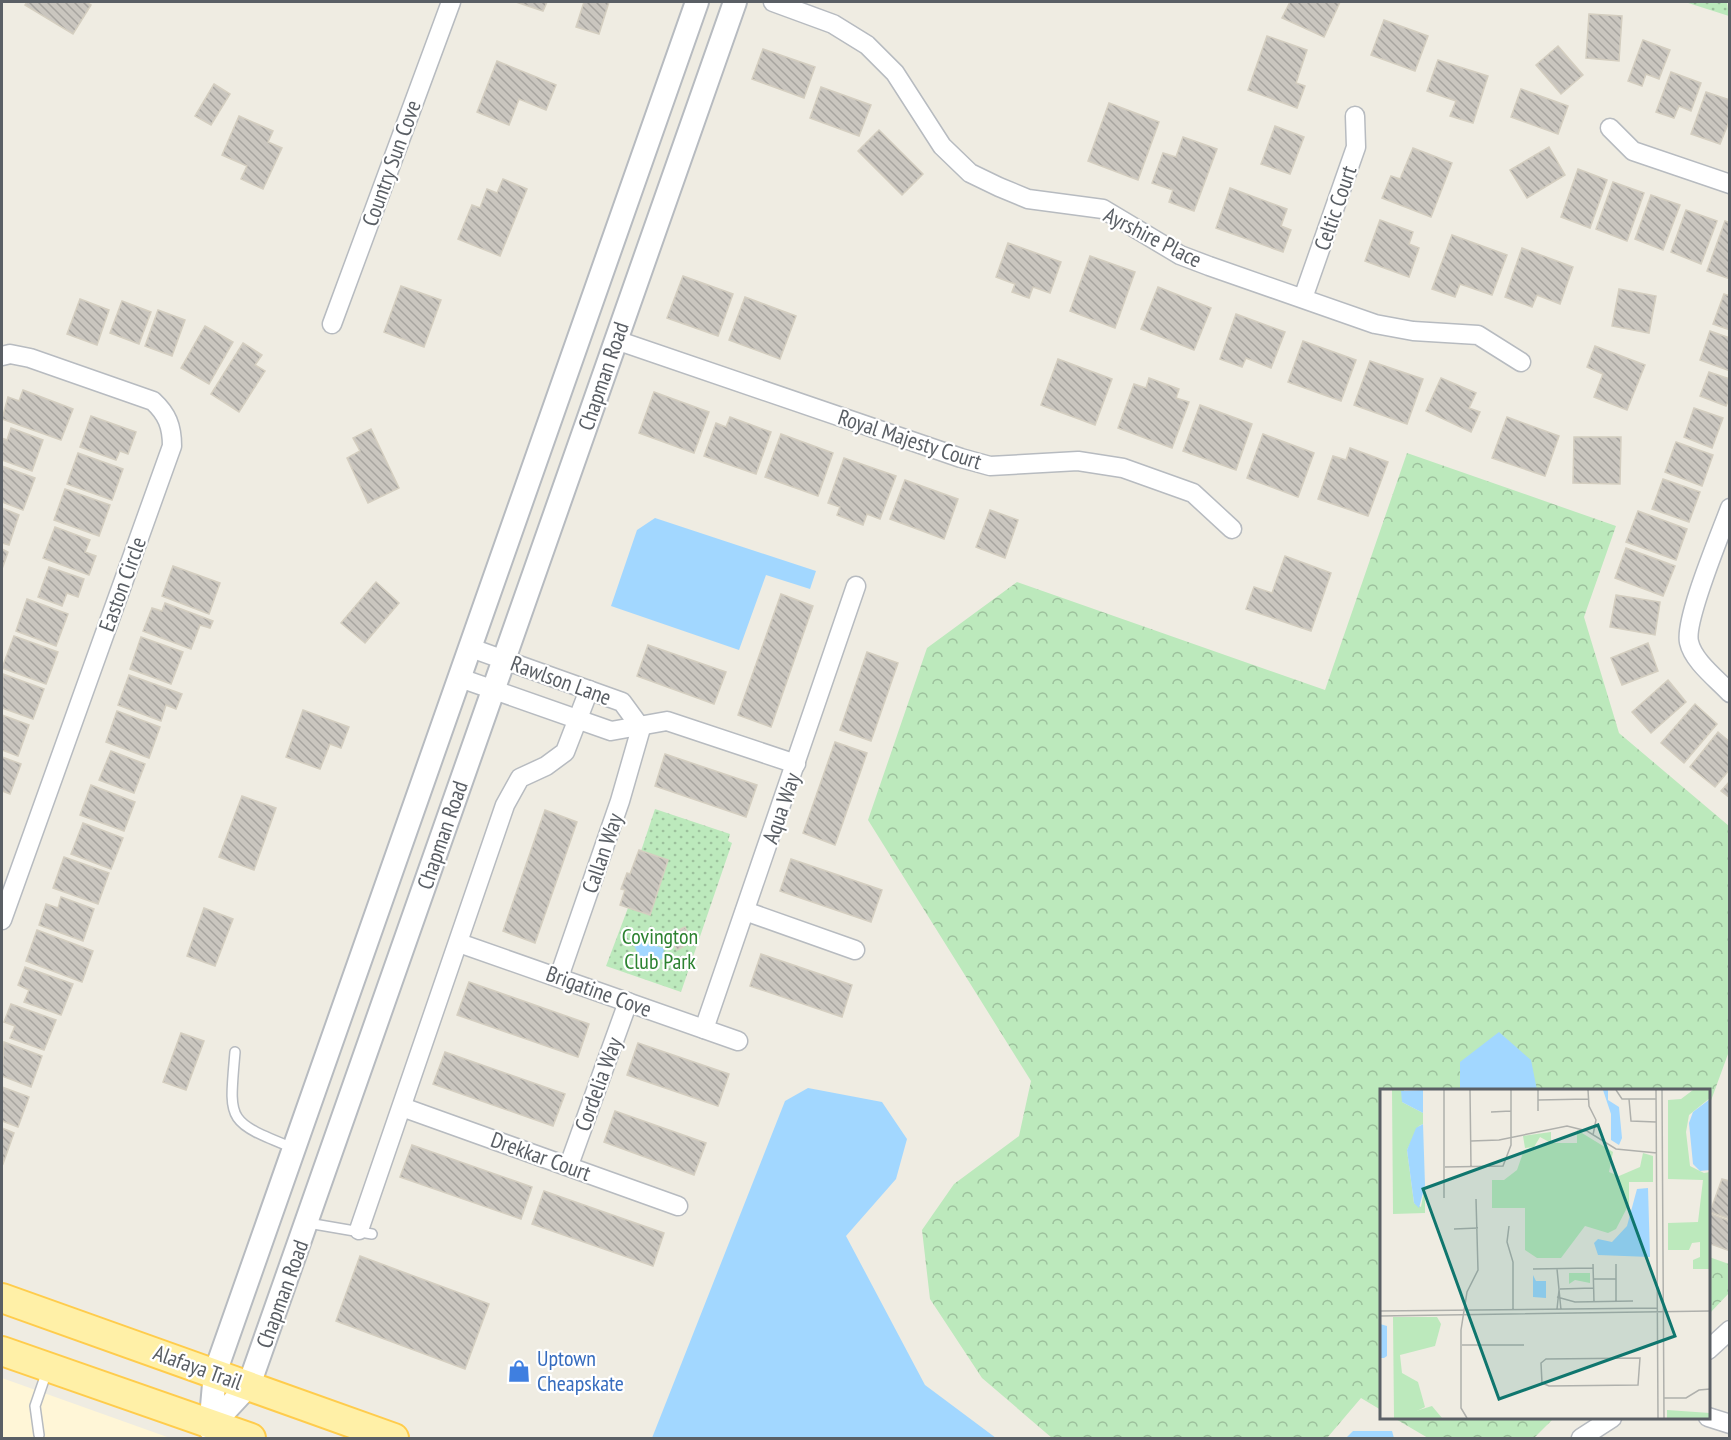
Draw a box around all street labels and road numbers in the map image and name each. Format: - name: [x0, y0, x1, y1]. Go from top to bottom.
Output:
- street label: Country Sun Cove: [355, 96, 427, 230]
- street label: Celtic Court: [1307, 162, 1363, 254]
- street label: Ayrshire Place: [1099, 200, 1207, 274]
- street label: Chapman Road: [571, 318, 635, 434]
- street label: Royal Majesty Court: [835, 403, 985, 475]
- street label: Easton Circle: [92, 533, 152, 635]
- street label: Rawlson Lane: [507, 649, 615, 711]
- street label: Aqua Way: [756, 768, 806, 847]
- street label: Chapman Road: [410, 777, 474, 893]
- street label: Callan Way: [575, 809, 629, 897]
- street label: Brigatine Cove: [542, 959, 656, 1023]
- street label: Cordelia Way: [568, 1033, 628, 1135]
- street label: Drekkar Court: [487, 1125, 595, 1187]
- street label: Chapman Road: [250, 1236, 314, 1352]
- street label: Alafaya Trail: [150, 1338, 247, 1396]

